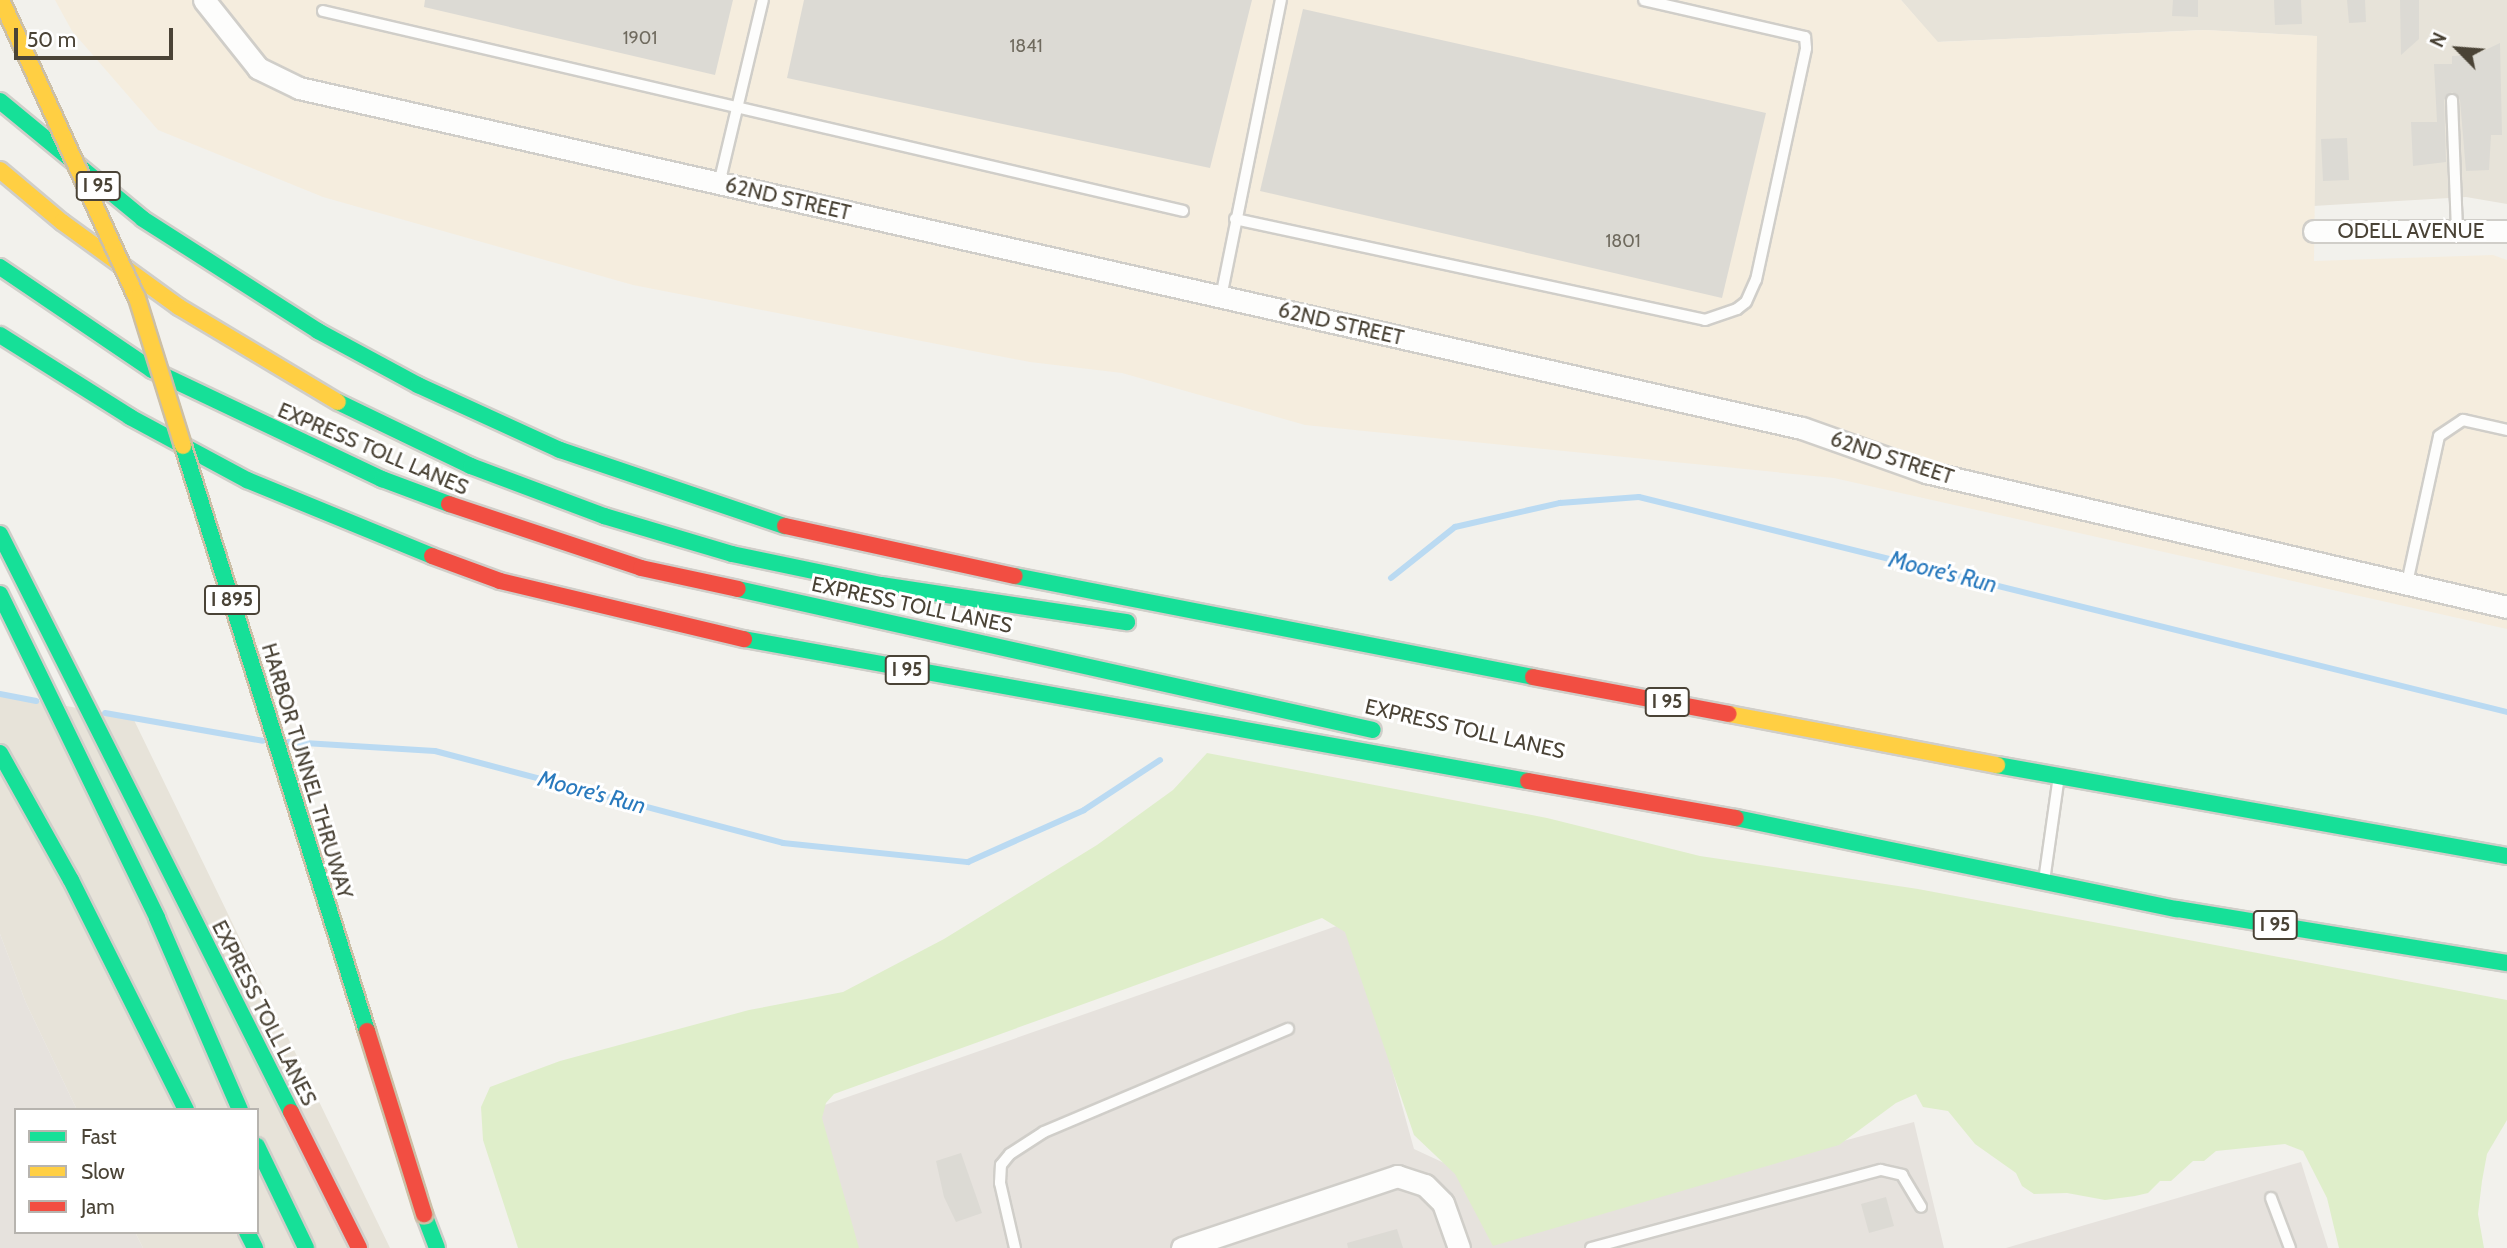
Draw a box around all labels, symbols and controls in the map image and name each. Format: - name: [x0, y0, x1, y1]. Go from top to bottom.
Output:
- scale bar: [18, 14, 177, 58]
- north arrow: [2423, 14, 2493, 84]
- text: 50 m: [27, 27, 76, 52]
- house number: 1901: [623, 27, 657, 49]
- text: N: [2425, 29, 2452, 51]
- house number: 1841: [1009, 35, 1043, 57]
- road number: I 95: [75, 170, 121, 202]
- street label: 62ND STREET: [723, 172, 853, 226]
- street label: ODELL AVENUE: [2338, 218, 2484, 244]
- house number: 1801: [1605, 230, 1641, 252]
- street label: 62ND STREET: [1276, 297, 1406, 351]
- street label: EXPRESS TOLL LANES: [274, 397, 472, 501]
- street label: 62ND STREET: [1827, 426, 1957, 490]
- water label: Moore's Run: [1886, 545, 2000, 599]
- street label: EXPRESS TOLL LANES: [809, 571, 1015, 639]
- road number: I 895: [204, 584, 260, 615]
- street label: HARBOR TUNNEL THRUWAY: [256, 640, 358, 902]
- road number: I 95: [884, 654, 930, 685]
- road number: I 95: [1644, 687, 1690, 718]
- street label: EXPRESS TOLL LANES: [1363, 694, 1567, 764]
- water label: Moore's Run: [535, 764, 649, 820]
- road number: I 95: [2252, 909, 2298, 940]
- street label: EXPRESS TOLL LANES: [206, 916, 322, 1110]
- legend: [14, 1108, 259, 1234]
- text: Fast: [81, 1124, 117, 1149]
- text: Slow: [81, 1159, 125, 1184]
- text: Jam: [81, 1194, 115, 1219]

